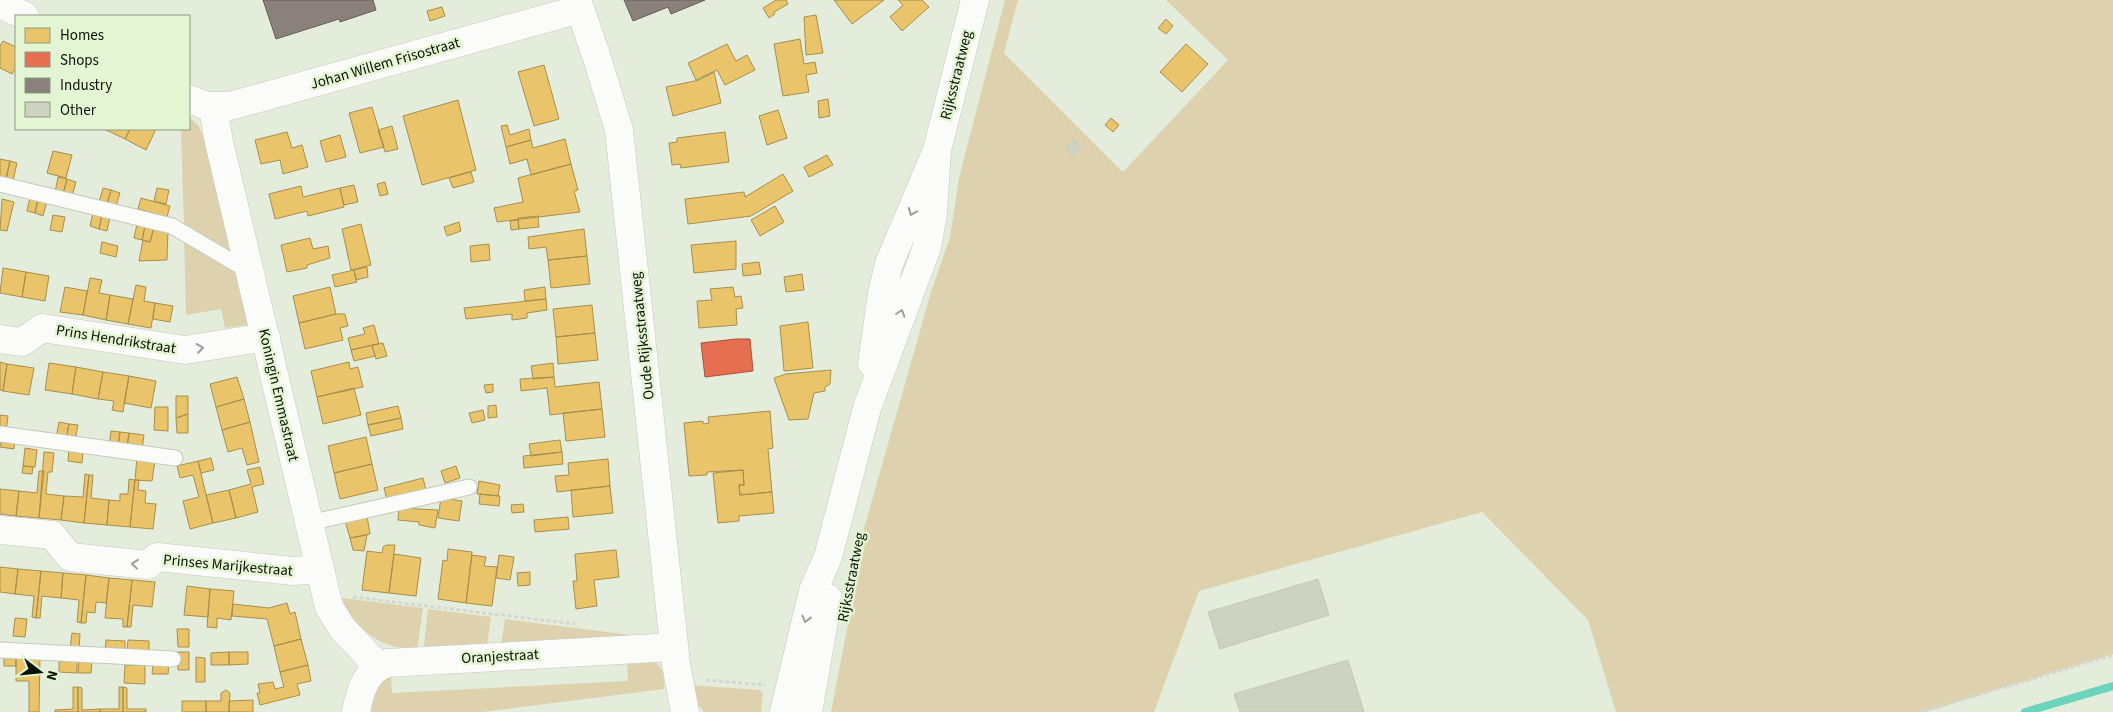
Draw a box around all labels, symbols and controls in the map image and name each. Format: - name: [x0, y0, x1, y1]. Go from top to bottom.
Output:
- legend: [15, 15, 190, 130]
- text: Homes: [60, 25, 104, 46]
- street label: Rijksstraatweg: [935, 28, 978, 122]
- street label: Johan Willem Frisostraat: [308, 32, 462, 95]
- text: Shops: [60, 50, 99, 71]
- text: Industry: [60, 75, 112, 96]
- text: Other: [60, 100, 97, 121]
- one-way arrow: [908, 207, 918, 216]
- street label: Oude Rijksstraatweg: [625, 271, 660, 401]
- one-way arrow: [896, 309, 906, 318]
- street label: Prins Hendrikstraat: [55, 320, 177, 359]
- street label: Koningin Emmastraat: [253, 327, 304, 463]
- one-way arrow: [195, 343, 204, 353]
- street label: Rijksstraatweg: [832, 530, 871, 624]
- street label: Prinses Marijkestraat: [162, 549, 294, 582]
- one-way arrow: [131, 559, 139, 570]
- one-way arrow: [801, 614, 812, 623]
- street label: Oranjestraat: [461, 644, 539, 669]
- north arrow: [15, 647, 65, 697]
- text: N: [41, 668, 62, 683]

